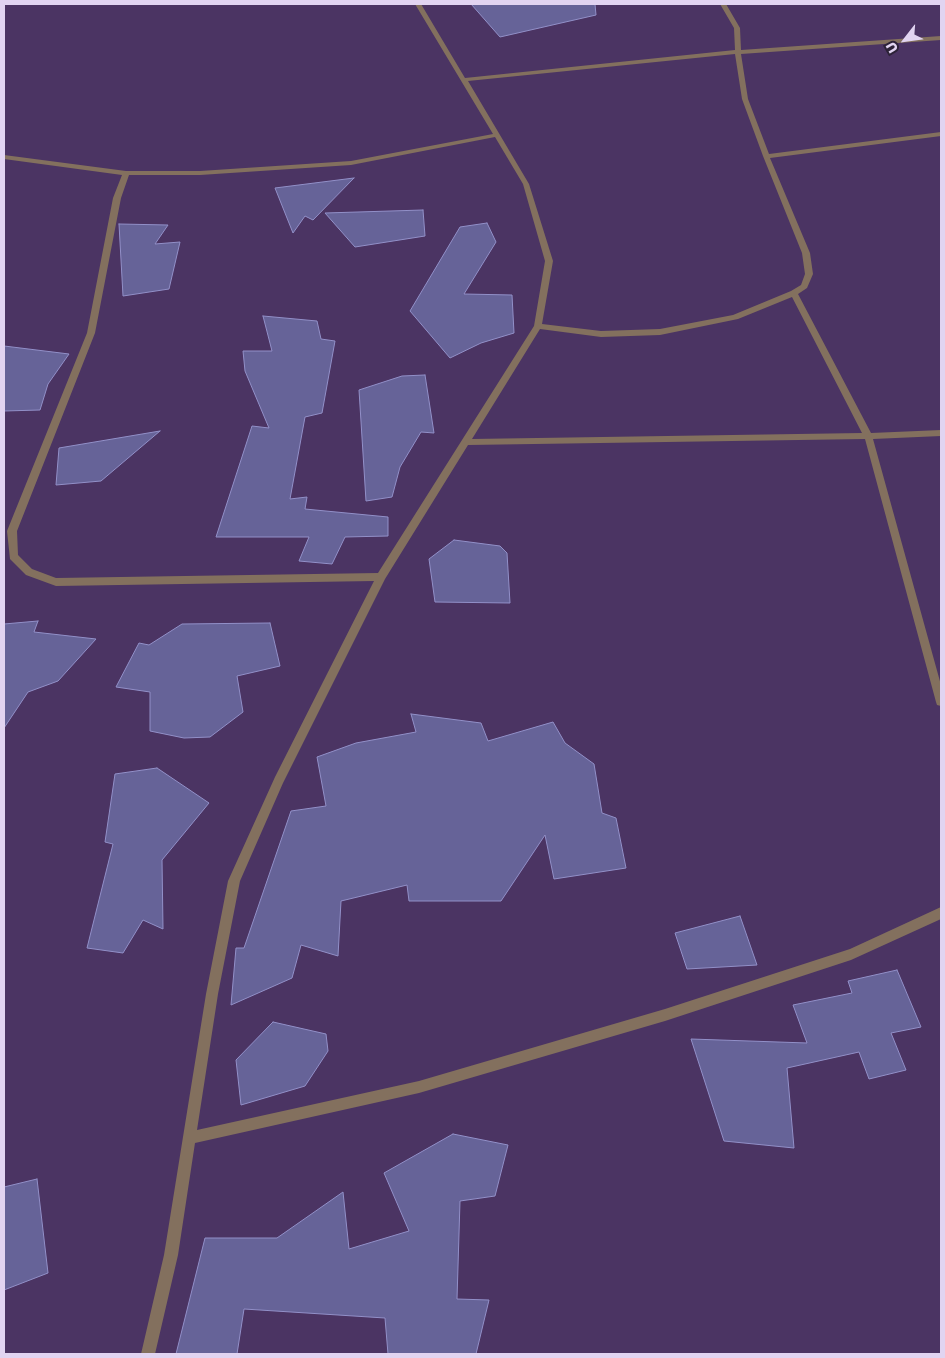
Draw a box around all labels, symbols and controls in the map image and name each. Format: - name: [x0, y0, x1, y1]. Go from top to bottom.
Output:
- north arrow: [880, 15, 930, 65]
- text: U: [881, 38, 903, 57]

